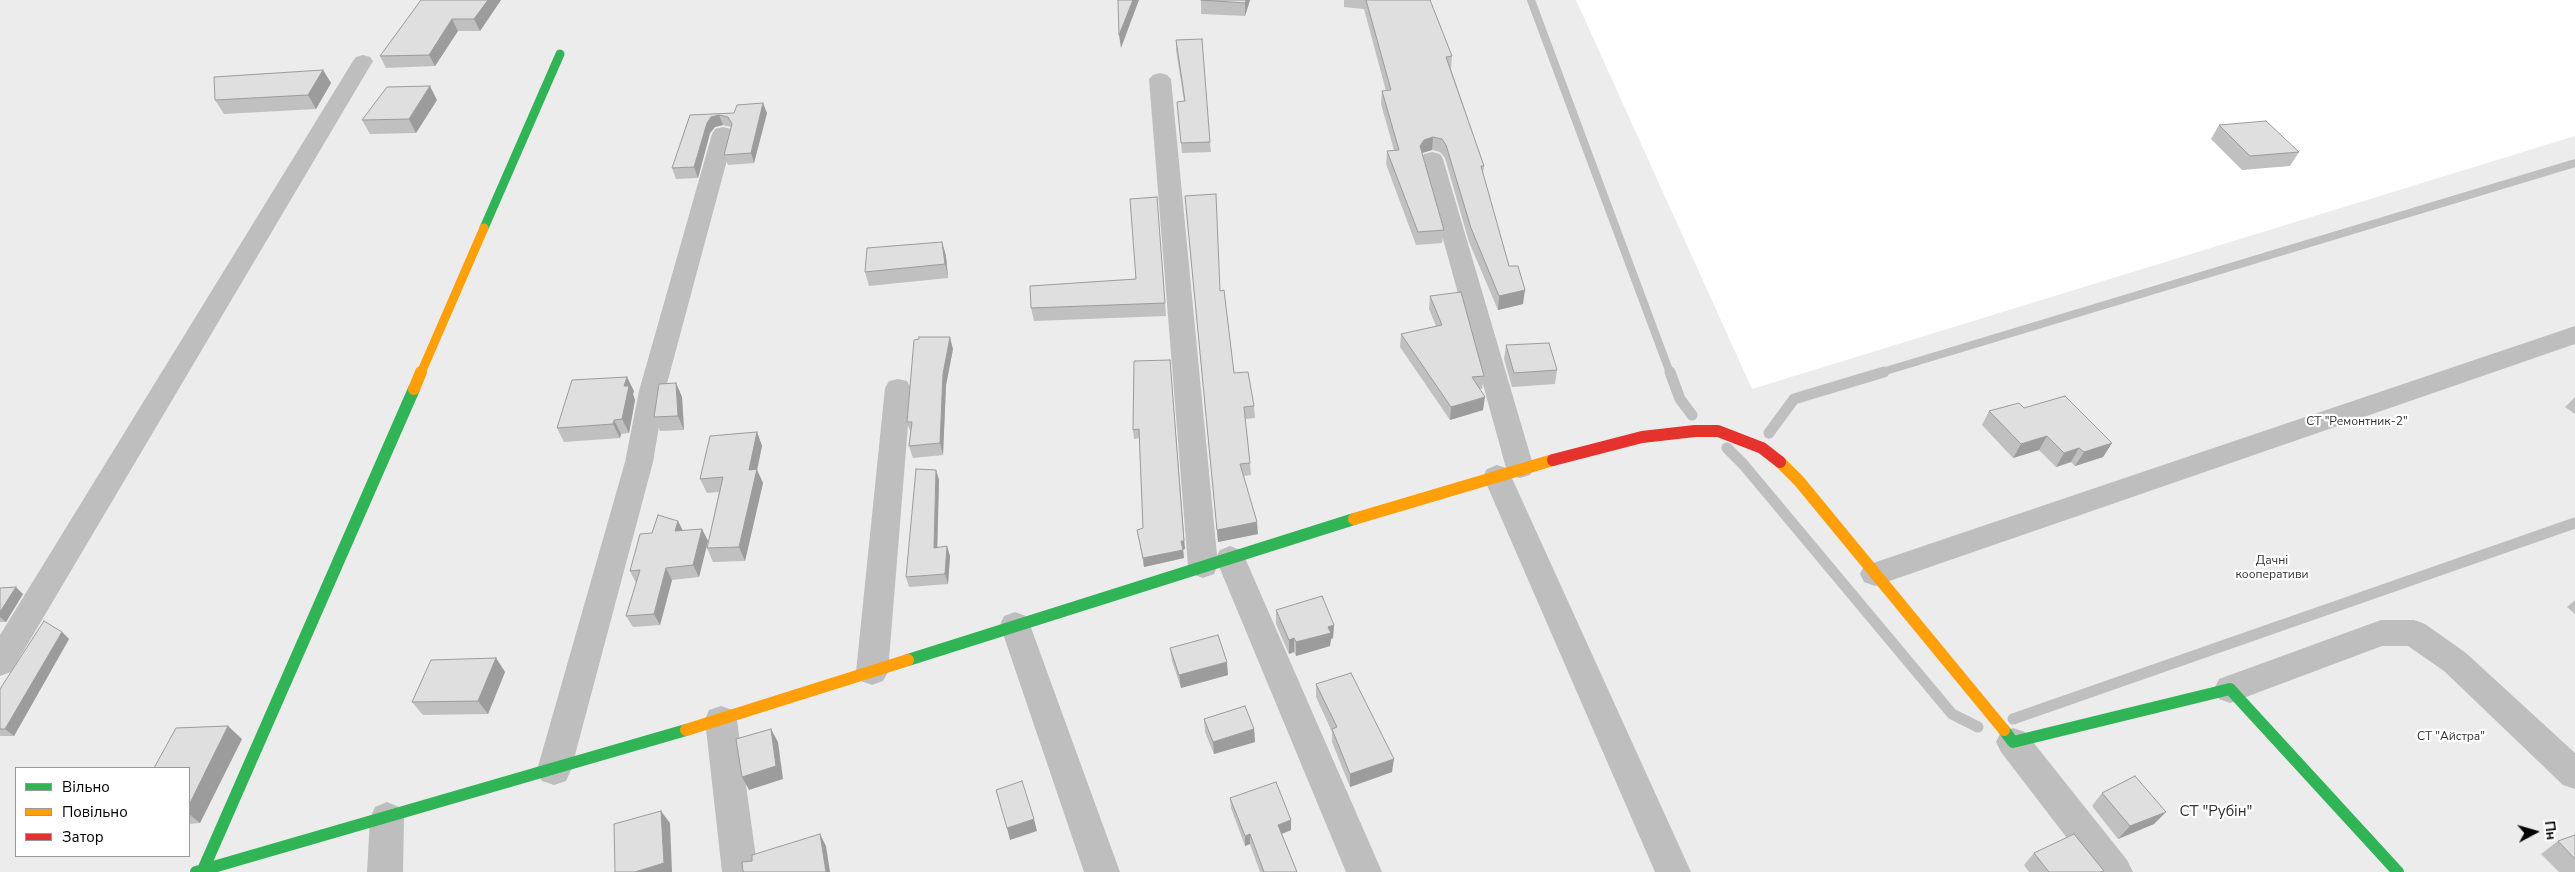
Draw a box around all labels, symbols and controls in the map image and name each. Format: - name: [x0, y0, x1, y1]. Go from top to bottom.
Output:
- park label: СТ "Ремонтник-2": [2306, 415, 2408, 429]
- park label: Дачні кооперативи: [2236, 554, 2308, 582]
- park label: СТ "Айстра": [2417, 730, 2485, 744]
- legend: [15, 767, 190, 857]
- text: Вільно: [62, 777, 110, 797]
- text: Повільно: [62, 802, 128, 822]
- park label: СТ "Рубін": [2180, 803, 2252, 821]
- north arrow: [2510, 807, 2560, 857]
- text: Пн: [2540, 820, 2561, 841]
- text: Затор: [62, 827, 104, 847]

